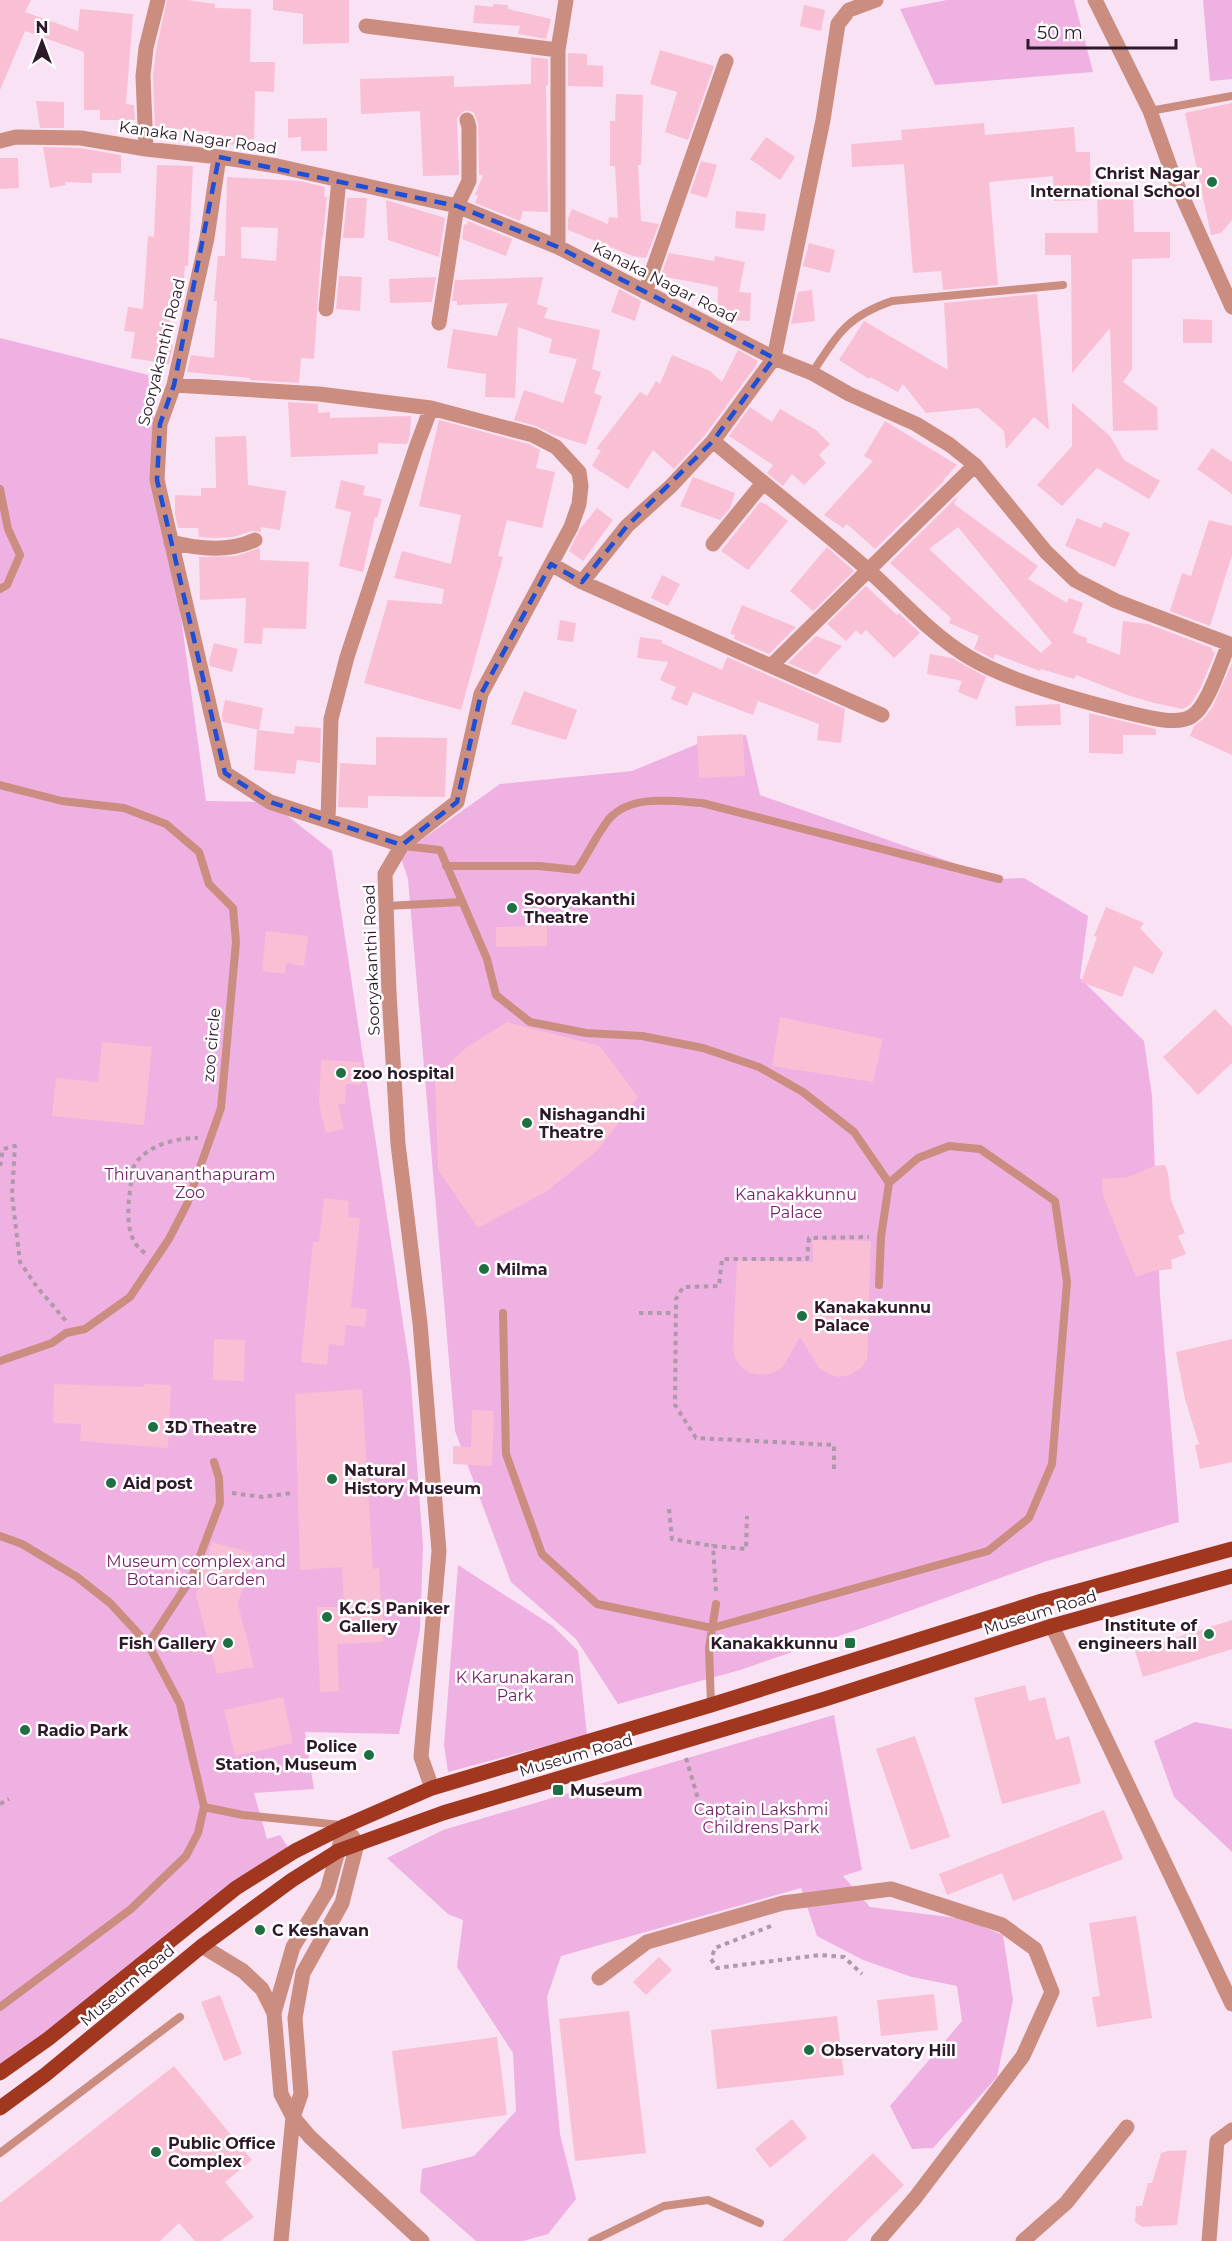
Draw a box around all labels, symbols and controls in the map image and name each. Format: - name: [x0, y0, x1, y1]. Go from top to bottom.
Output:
- north arrow: [12, 12, 72, 72]
- scale bar: [1028, 12, 1176, 50]
- text: N: [36, 18, 48, 37]
- text: 50 m: [1037, 22, 1083, 44]
- street label: Kanaka Nagar Road: [118, 117, 278, 158]
- place label: Christ Nagar International School: [1030, 164, 1200, 201]
- marker: Christ Nagar International School: [1205, 175, 1219, 189]
- street label: Kanaka Nagar Road: [590, 238, 740, 327]
- street label: Sooryakanthi Road: [134, 276, 189, 428]
- street label: Sooryakanthi Road: [359, 884, 384, 1036]
- place label: Sooryakanthi Theatre: [524, 890, 635, 927]
- marker: Sooryakanthi Theatre: [505, 901, 519, 915]
- street label: zoo circle: [199, 1007, 224, 1083]
- place label: zoo hospital: [353, 1064, 454, 1083]
- marker: zoo hospital: [334, 1066, 348, 1080]
- place label: Nishagandhi Theatre: [539, 1105, 645, 1142]
- marker: Nishagandhi Theatre: [520, 1116, 534, 1130]
- park label: Thiruvananthapuram Zoo: [105, 1165, 275, 1202]
- park label: Kanakakkunnu Palace: [735, 1185, 857, 1222]
- place label: Milma: [496, 1260, 548, 1279]
- marker: Milma: [477, 1262, 491, 1276]
- place label: Kanakakunnu Palace: [814, 1298, 931, 1335]
- marker: Kanakakunnu Palace: [795, 1309, 809, 1323]
- place label: 3D Theatre: [164, 1418, 257, 1437]
- marker: 3D Theatre: [146, 1420, 160, 1434]
- place label: Natural History Museum: [344, 1461, 481, 1498]
- marker: Natural History Museum: [325, 1472, 339, 1486]
- place label: Aid post: [122, 1474, 193, 1493]
- marker: Aid post: [104, 1476, 118, 1490]
- park label: Museum complex and Botanical Garden: [106, 1552, 286, 1589]
- street label: Museum Road: [981, 1586, 1099, 1639]
- place label: K.C.S Paniker Gallery: [339, 1599, 450, 1636]
- marker: K.C.S Paniker Gallery: [320, 1610, 334, 1624]
- place label: Institute of engineers hall: [1078, 1616, 1198, 1653]
- marker: Institute of engineers hall: [1202, 1627, 1216, 1641]
- place label: Fish Gallery: [118, 1634, 216, 1653]
- place label: Kanakakkunnu: [711, 1634, 838, 1653]
- marker: Fish Gallery: [221, 1636, 235, 1650]
- marker: Kanakakkunnu: [843, 1636, 857, 1650]
- park label: K Karunakaran Park: [456, 1668, 574, 1705]
- place label: Radio Park: [37, 1721, 129, 1740]
- marker: Radio Park: [18, 1723, 32, 1737]
- street label: Museum Road: [517, 1730, 635, 1781]
- place label: Police Station, Museum: [216, 1737, 357, 1774]
- marker: Police Station, Museum: [362, 1748, 376, 1762]
- place label: Museum: [570, 1781, 643, 1800]
- marker: Museum: [551, 1783, 565, 1797]
- park label: Captain Lakshmi Childrens Park: [694, 1800, 828, 1837]
- place label: C Keshavan: [272, 1921, 369, 1940]
- marker: C Keshavan: [253, 1923, 267, 1937]
- street label: Museum Road: [76, 1940, 178, 2030]
- place label: Observatory Hill: [821, 2041, 956, 2060]
- marker: Observatory Hill: [802, 2043, 816, 2057]
- place label: Public Office Complex: [168, 2134, 276, 2171]
- marker: Public Office Complex: [149, 2145, 163, 2159]

